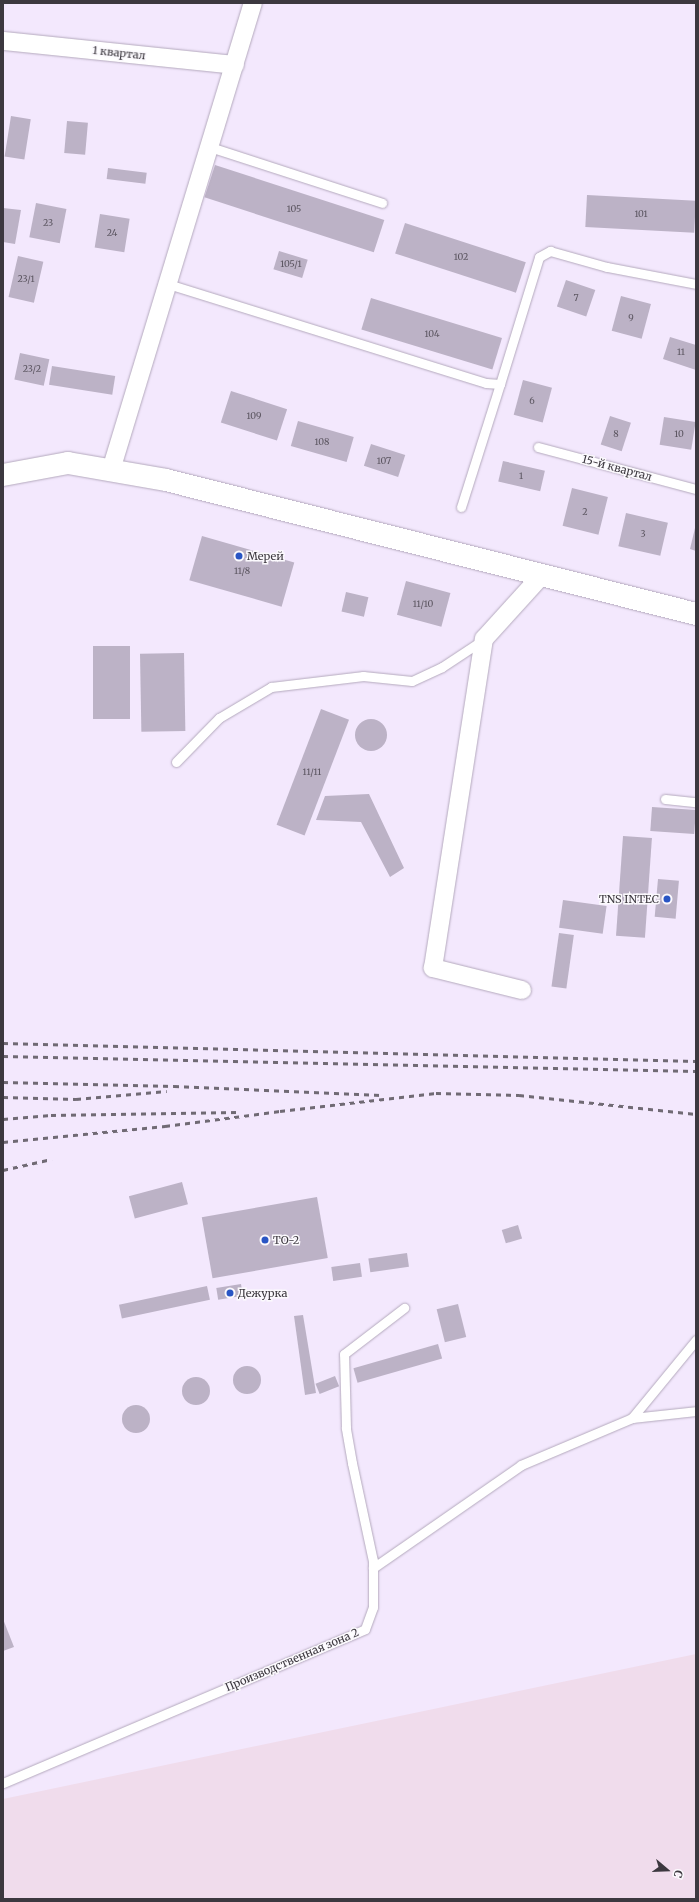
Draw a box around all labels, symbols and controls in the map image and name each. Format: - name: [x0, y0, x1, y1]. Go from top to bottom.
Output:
- street label: 1 квартал: [92, 44, 146, 62]
- house number: 105: [287, 204, 301, 214]
- house number: 101: [634, 209, 648, 219]
- house number: 23: [43, 218, 53, 228]
- house number: 24: [107, 228, 117, 238]
- house number: 102: [454, 252, 468, 262]
- house number: 105/1: [280, 259, 302, 269]
- house number: 23/1: [17, 274, 35, 284]
- house number: 7: [573, 293, 579, 303]
- house number: 9: [628, 313, 634, 323]
- house number: 104: [425, 329, 439, 339]
- house number: 11: [677, 347, 685, 357]
- house number: 23/2: [23, 364, 41, 374]
- house number: 6: [529, 396, 535, 406]
- house number: 109: [247, 411, 261, 421]
- house number: 8: [613, 429, 619, 439]
- house number: 10: [674, 429, 684, 439]
- house number: 108: [315, 437, 329, 447]
- street label: 15-й квартал: [581, 452, 653, 484]
- house number: 107: [377, 456, 391, 466]
- house number: 1: [519, 471, 523, 481]
- house number: 2: [582, 507, 588, 517]
- house number: 3: [640, 529, 646, 539]
- place label: Мерей: [247, 549, 284, 563]
- marker: Мерей: [234, 551, 244, 561]
- house number: 11/8: [234, 566, 250, 576]
- house number: 11/10: [413, 599, 433, 609]
- house number: 11/11: [303, 767, 321, 777]
- place label: TNS INTEC: [599, 892, 659, 906]
- marker: TNS INTEC: [662, 894, 672, 904]
- place label: ТО-2: [273, 1233, 299, 1247]
- marker: ТО-2: [260, 1235, 270, 1245]
- place label: Дежурка: [238, 1286, 287, 1300]
- marker: Дежурка: [225, 1288, 235, 1298]
- street label: Производственная зона 2: [223, 1626, 361, 1694]
- north arrow: [647, 1850, 687, 1890]
- text: С: [671, 1868, 686, 1880]

